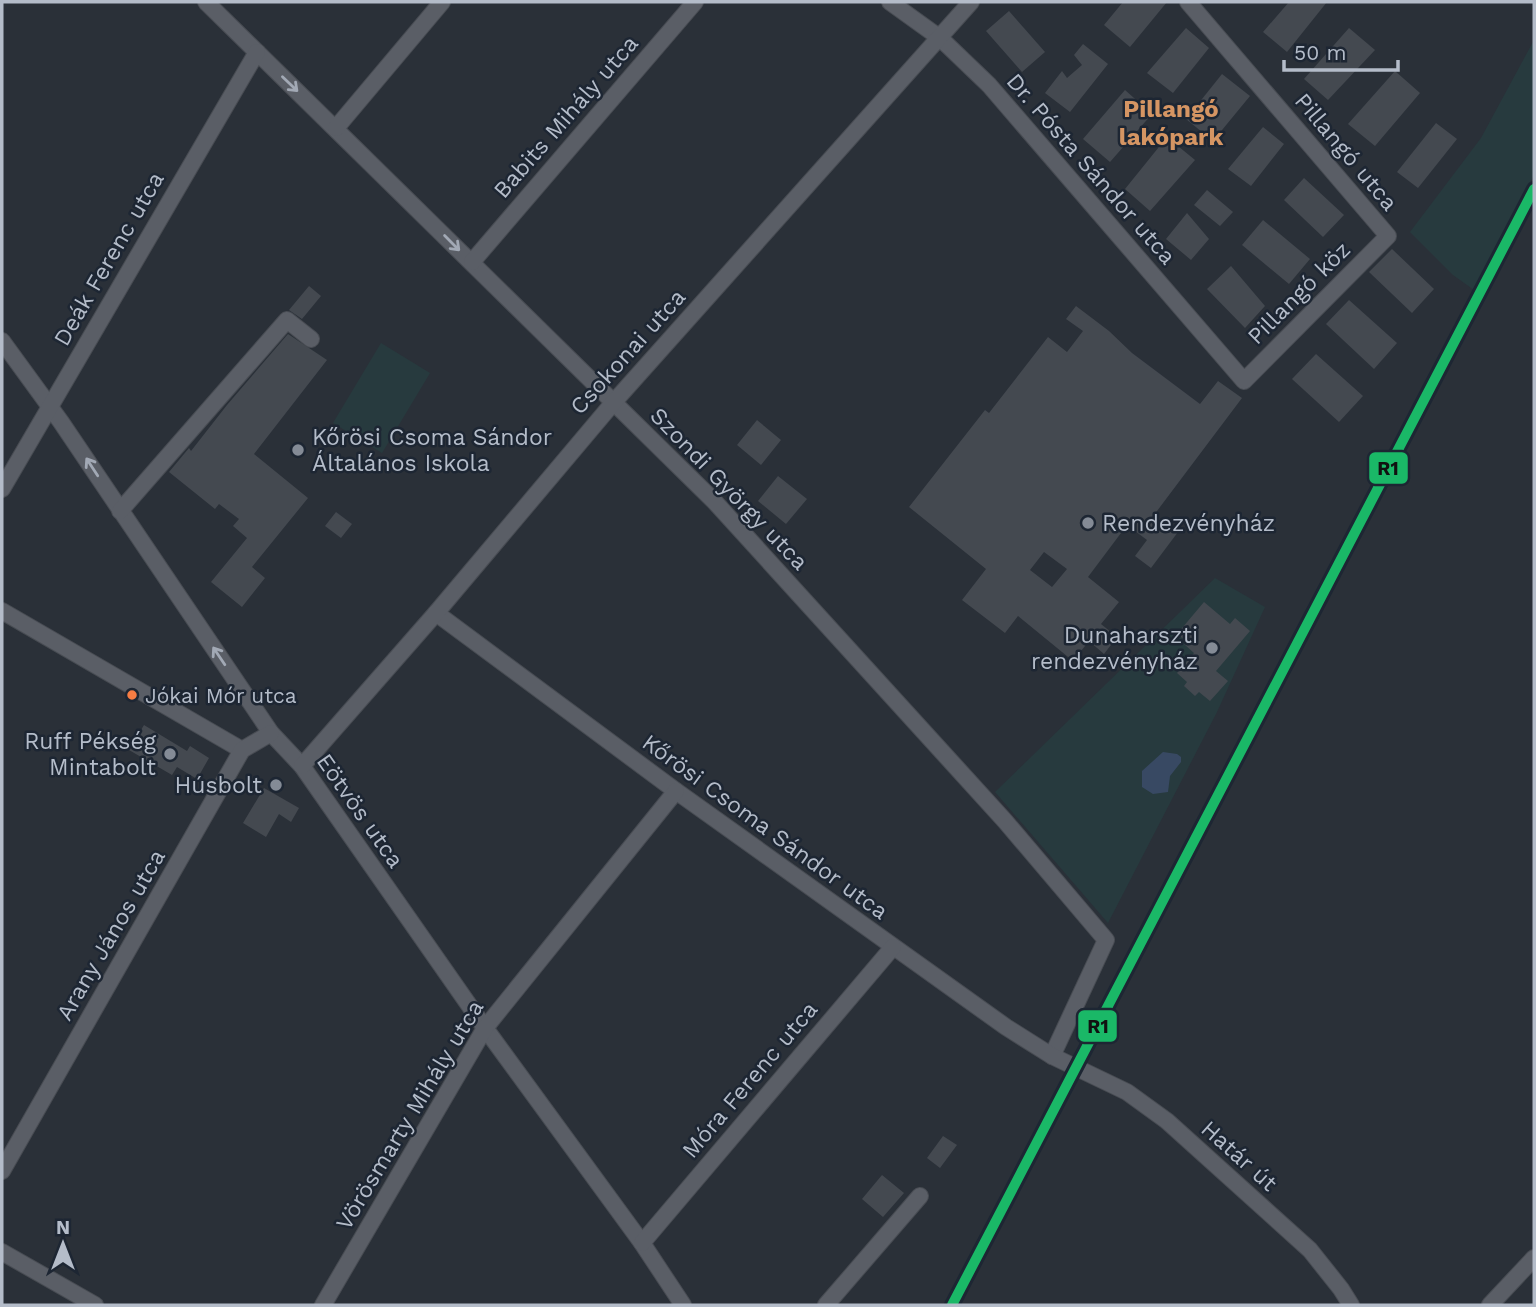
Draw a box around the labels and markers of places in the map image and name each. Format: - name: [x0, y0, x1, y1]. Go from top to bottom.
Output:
- place label: Kőrösi Csoma Sándor Általános Iskola: [312, 424, 552, 477]
- marker: Kőrösi Csoma Sándor Általános Iskola: [290, 442, 306, 458]
- place label: Rendezvényház: [1102, 510, 1275, 537]
- marker: Rendezvényház: [1080, 515, 1096, 531]
- place label: Dunaharszti rendezvényház: [1031, 622, 1198, 675]
- marker: Dunaharszti rendezvényház: [1204, 640, 1220, 656]
- place label: Jókai Mór utca: [145, 683, 297, 708]
- marker: Jókai Mór utca: [125, 688, 139, 702]
- place label: Ruff Pékség Mintabolt: [24, 728, 157, 781]
- marker: Ruff Pékség Mintabolt: [162, 746, 178, 762]
- place label: Húsbolt: [175, 772, 262, 799]
- marker: Húsbolt: [268, 777, 284, 793]

